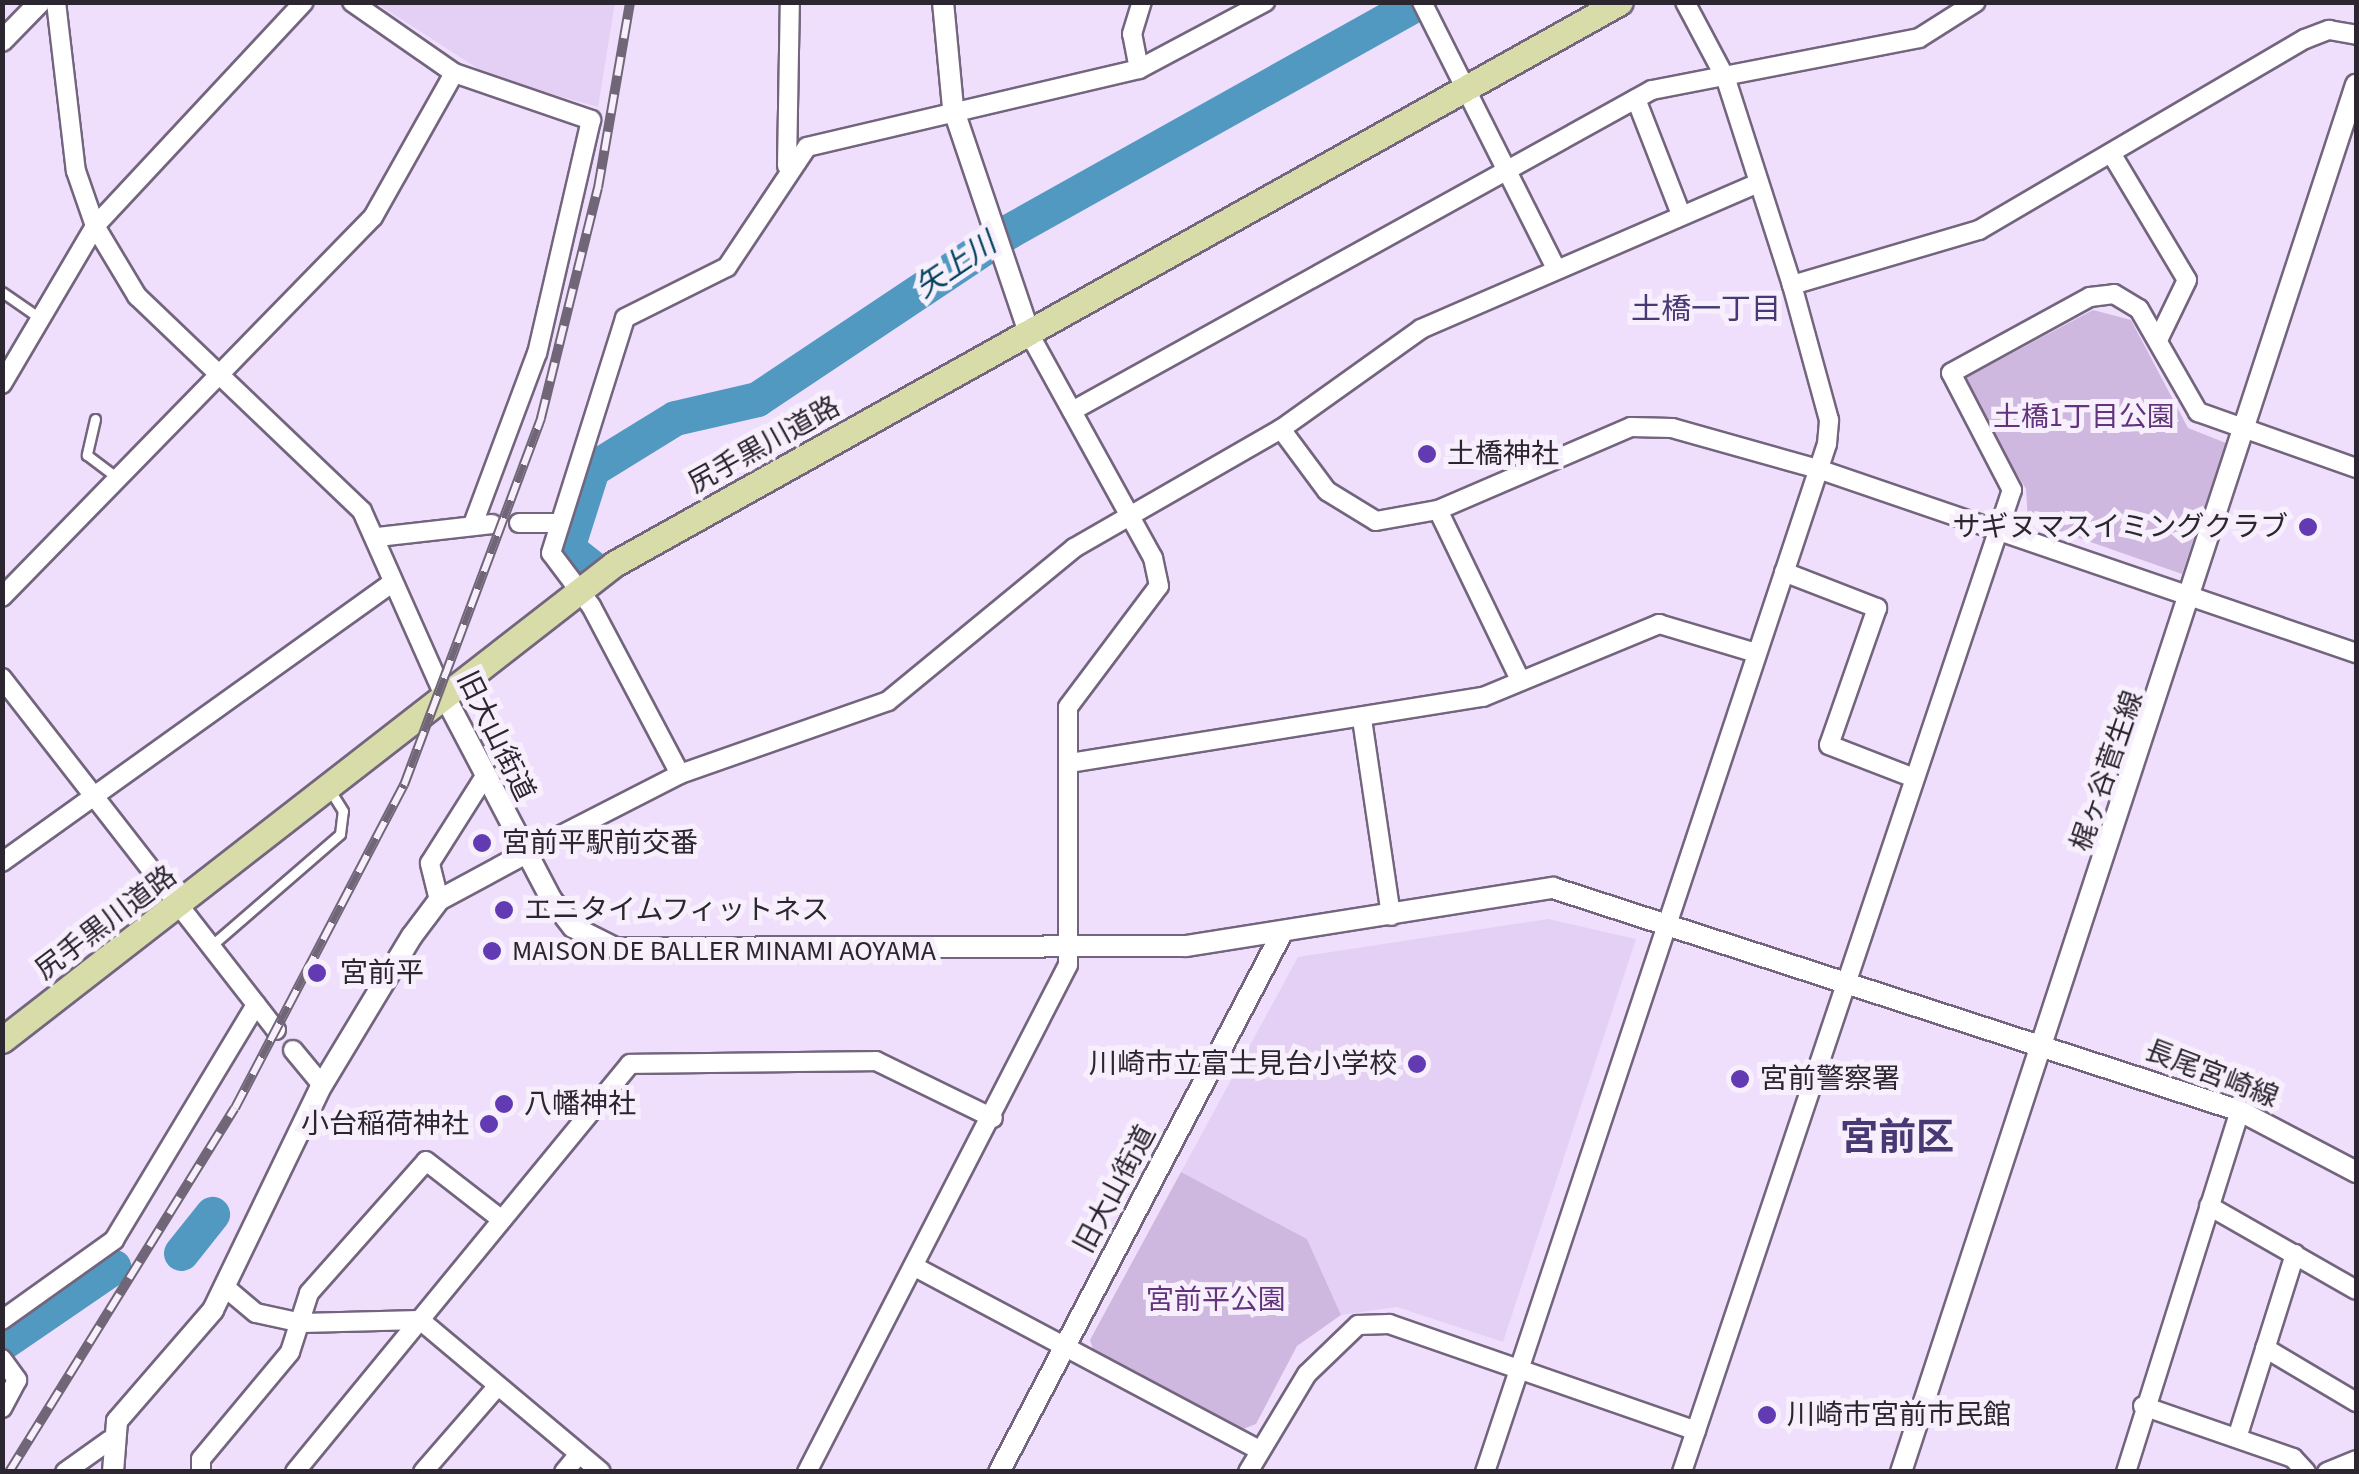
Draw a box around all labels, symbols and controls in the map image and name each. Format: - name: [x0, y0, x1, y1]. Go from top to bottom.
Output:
- water label: 矢上川: [909, 226, 1003, 306]
- district label: 土橋一丁目: [1631, 292, 1781, 328]
- street label: 尻手黒川道路: [682, 390, 846, 500]
- park label: 土橋1丁目公園: [1993, 400, 2175, 434]
- place label: 土橋神社: [1447, 437, 1559, 471]
- marker: 土橋神社: [1416, 443, 1438, 465]
- place label: サギヌマスイミングクラブ: [1952, 510, 2288, 544]
- marker: サギヌマスイミングクラブ: [2297, 516, 2319, 538]
- street label: 旧大山街道: [450, 666, 542, 806]
- street label: 梶ヶ谷菅生線: [2064, 686, 2150, 856]
- place label: 宮前平駅前交番: [502, 826, 698, 860]
- marker: 宮前平駅前交番: [471, 832, 493, 854]
- street label: 尻手黒川道路: [29, 859, 183, 987]
- place label: エニタイムフィットネス: [524, 893, 832, 927]
- marker: エニタイムフィットネス: [493, 899, 515, 921]
- place label: MAISON DE BALLER MINAMI AOYAMA: [512, 934, 936, 968]
- marker: MAISON DE BALLER MINAMI AOYAMA: [481, 940, 503, 962]
- place label: 宮前平: [340, 956, 424, 990]
- marker: 宮前平: [304, 960, 330, 986]
- street label: 長尾宮崎線: [2141, 1033, 2283, 1115]
- place label: 川崎市立富士見台小学校: [1089, 1047, 1397, 1081]
- marker: 川崎市立富士見台小学校: [1406, 1053, 1428, 1075]
- place label: 宮前警察署: [1760, 1062, 1900, 1096]
- marker: 宮前警察署: [1729, 1068, 1751, 1090]
- place label: 八幡神社: [524, 1087, 636, 1121]
- marker: 八幡神社: [493, 1093, 515, 1115]
- place label: 小台稲荷神社: [301, 1107, 469, 1141]
- marker: 小台稲荷神社: [478, 1113, 500, 1135]
- district label: 宮前区: [1840, 1116, 1954, 1162]
- street label: 旧大山街道: [1067, 1119, 1163, 1259]
- park label: 宮前平公園: [1146, 1283, 1286, 1317]
- place label: 川崎市宮前市民館: [1787, 1398, 2011, 1432]
- marker: 川崎市宮前市民館: [1756, 1404, 1778, 1426]

